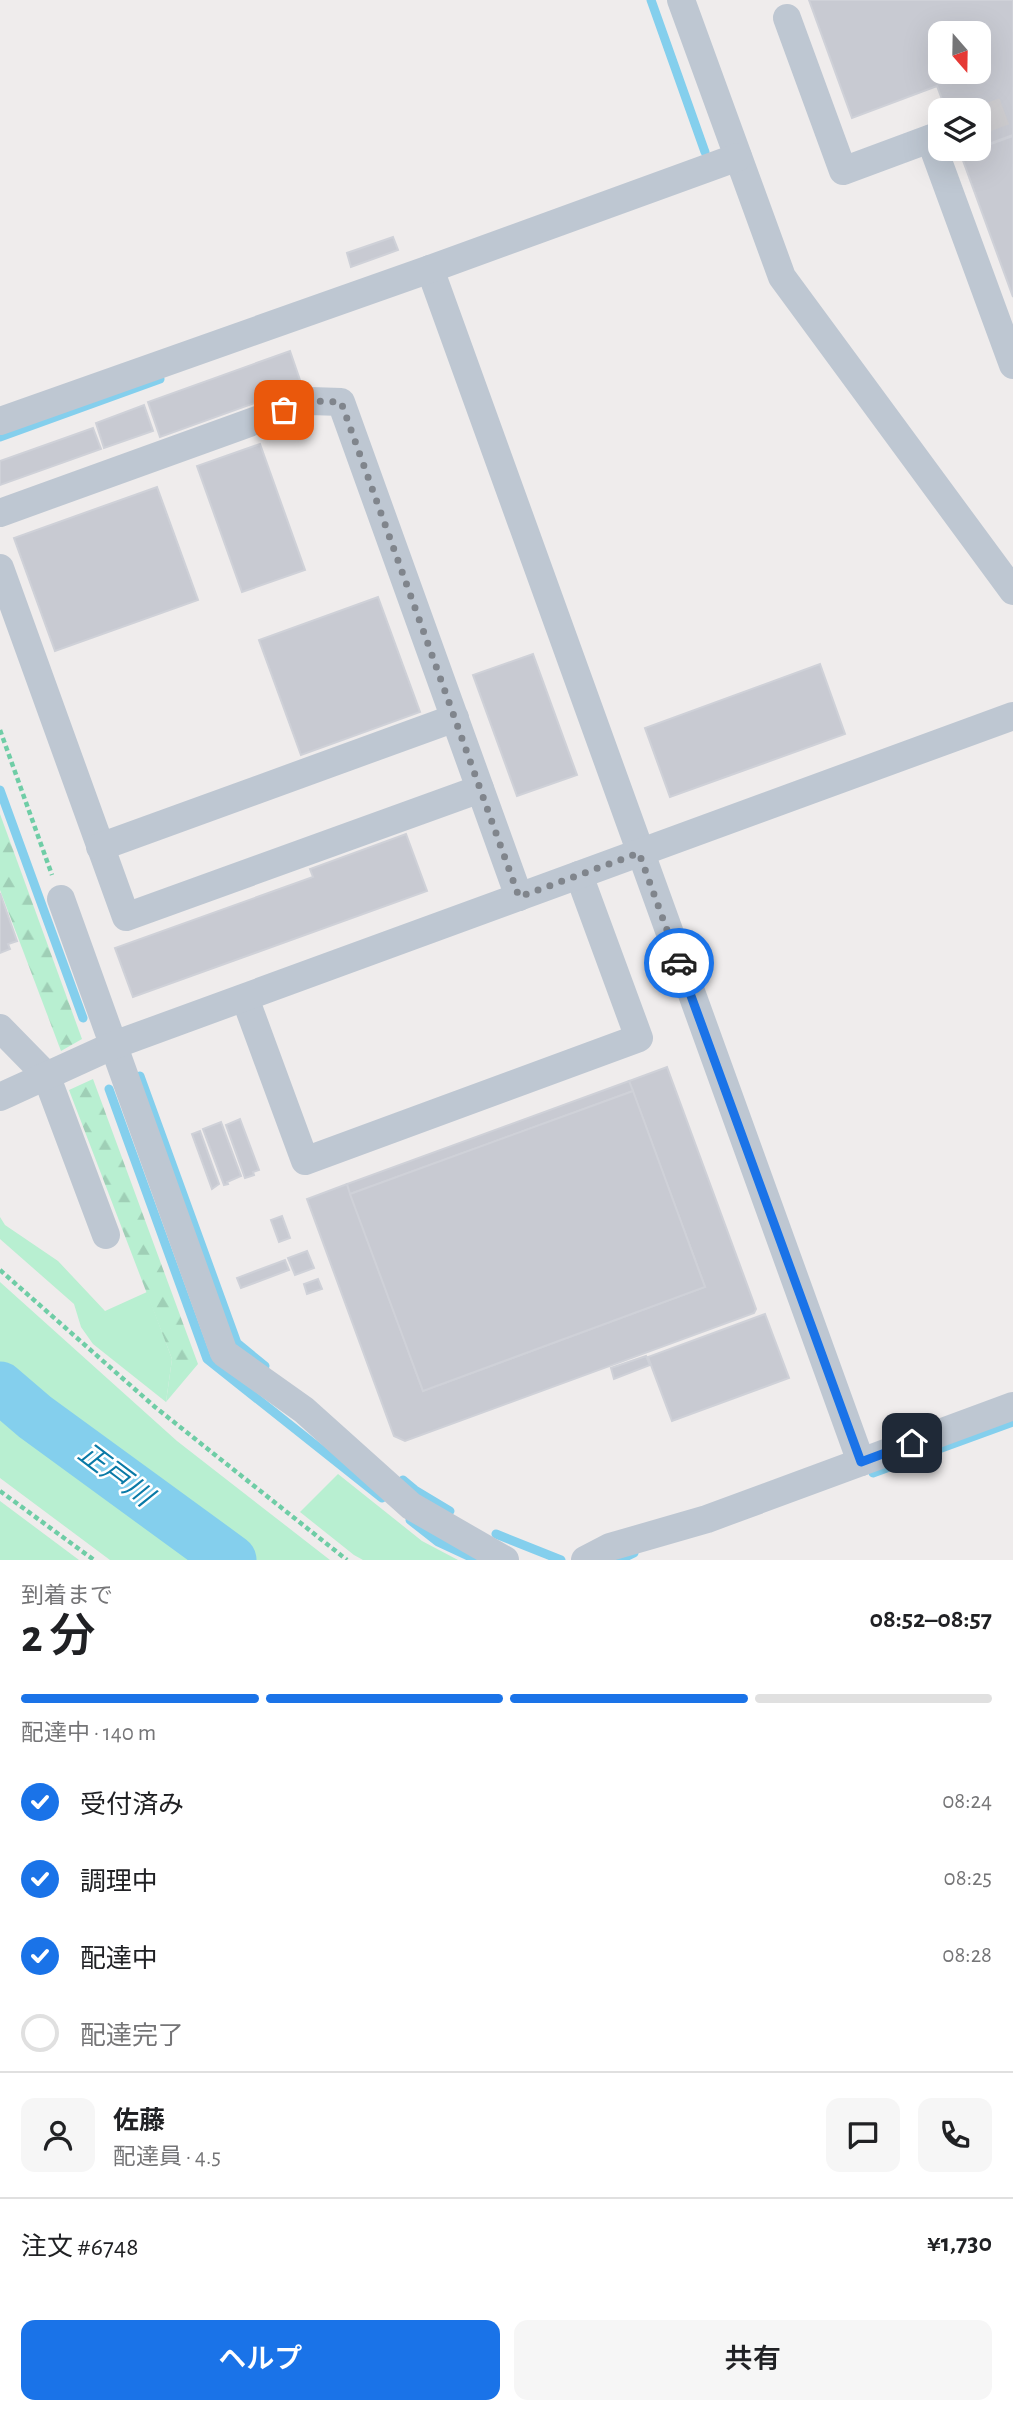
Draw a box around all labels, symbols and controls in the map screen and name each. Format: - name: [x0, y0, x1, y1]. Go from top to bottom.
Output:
- north arrow: [928, 21, 990, 84]
- map controls: [928, 21, 991, 161]
- button: layers: [928, 98, 991, 161]
- pin: [254, 380, 314, 440]
- icon: bag: [265, 391, 303, 429]
- courier: [644, 928, 714, 998]
- icon: car: [660, 944, 698, 982]
- pin: [882, 1413, 942, 1473]
- icon: home: [893, 1424, 931, 1462]
- water label: 正戸川: [73, 1438, 160, 1514]
- text: 到着まで: [21, 1585, 113, 1608]
- text: 08:52–08:57: [869, 1606, 992, 1632]
- text: 2 分: [21, 1614, 96, 1660]
- text: 配達中 · 140 m: [21, 1722, 156, 1745]
- icon: check: [21, 1783, 59, 1821]
- text: 08:24: [942, 1790, 992, 1813]
- text: 受付済み: [80, 1792, 184, 1818]
- icon: check: [21, 1860, 59, 1898]
- text: 08:25: [944, 1867, 992, 1890]
- text: 調理中: [80, 1869, 158, 1895]
- icon: check: [21, 1937, 59, 1975]
- text: 08:28: [942, 1944, 992, 1967]
- text: 配達中: [80, 1946, 158, 1972]
- text: 配達完了: [80, 2023, 184, 2049]
- button: person: [21, 2098, 95, 2172]
- button: chat: [826, 2098, 900, 2172]
- button: phone: [918, 2098, 992, 2172]
- text: 佐藤: [113, 2108, 165, 2134]
- text: 配達員 · 4.5: [113, 2146, 221, 2169]
- text: ¥1,730: [927, 2230, 992, 2256]
- text: 注文 #6748: [21, 2234, 139, 2260]
- button: ヘルプ: [21, 2320, 500, 2400]
- button: 共有: [514, 2320, 992, 2400]

